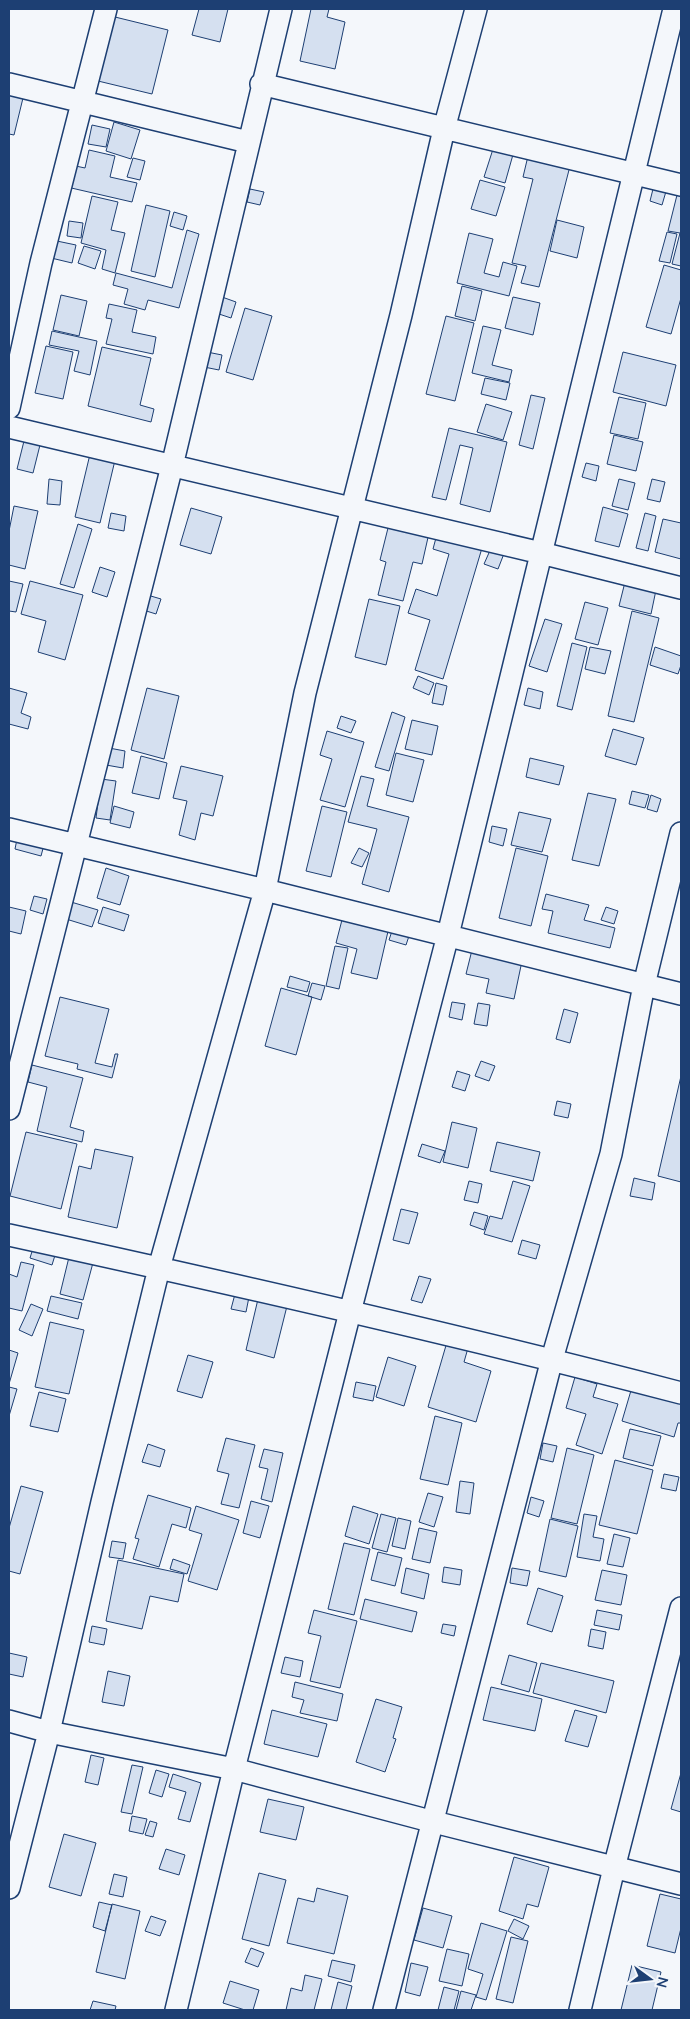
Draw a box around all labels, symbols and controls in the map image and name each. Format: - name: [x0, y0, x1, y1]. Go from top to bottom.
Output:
- north arrow: [625, 1954, 675, 2004]
- text: N: [652, 1975, 673, 1990]

